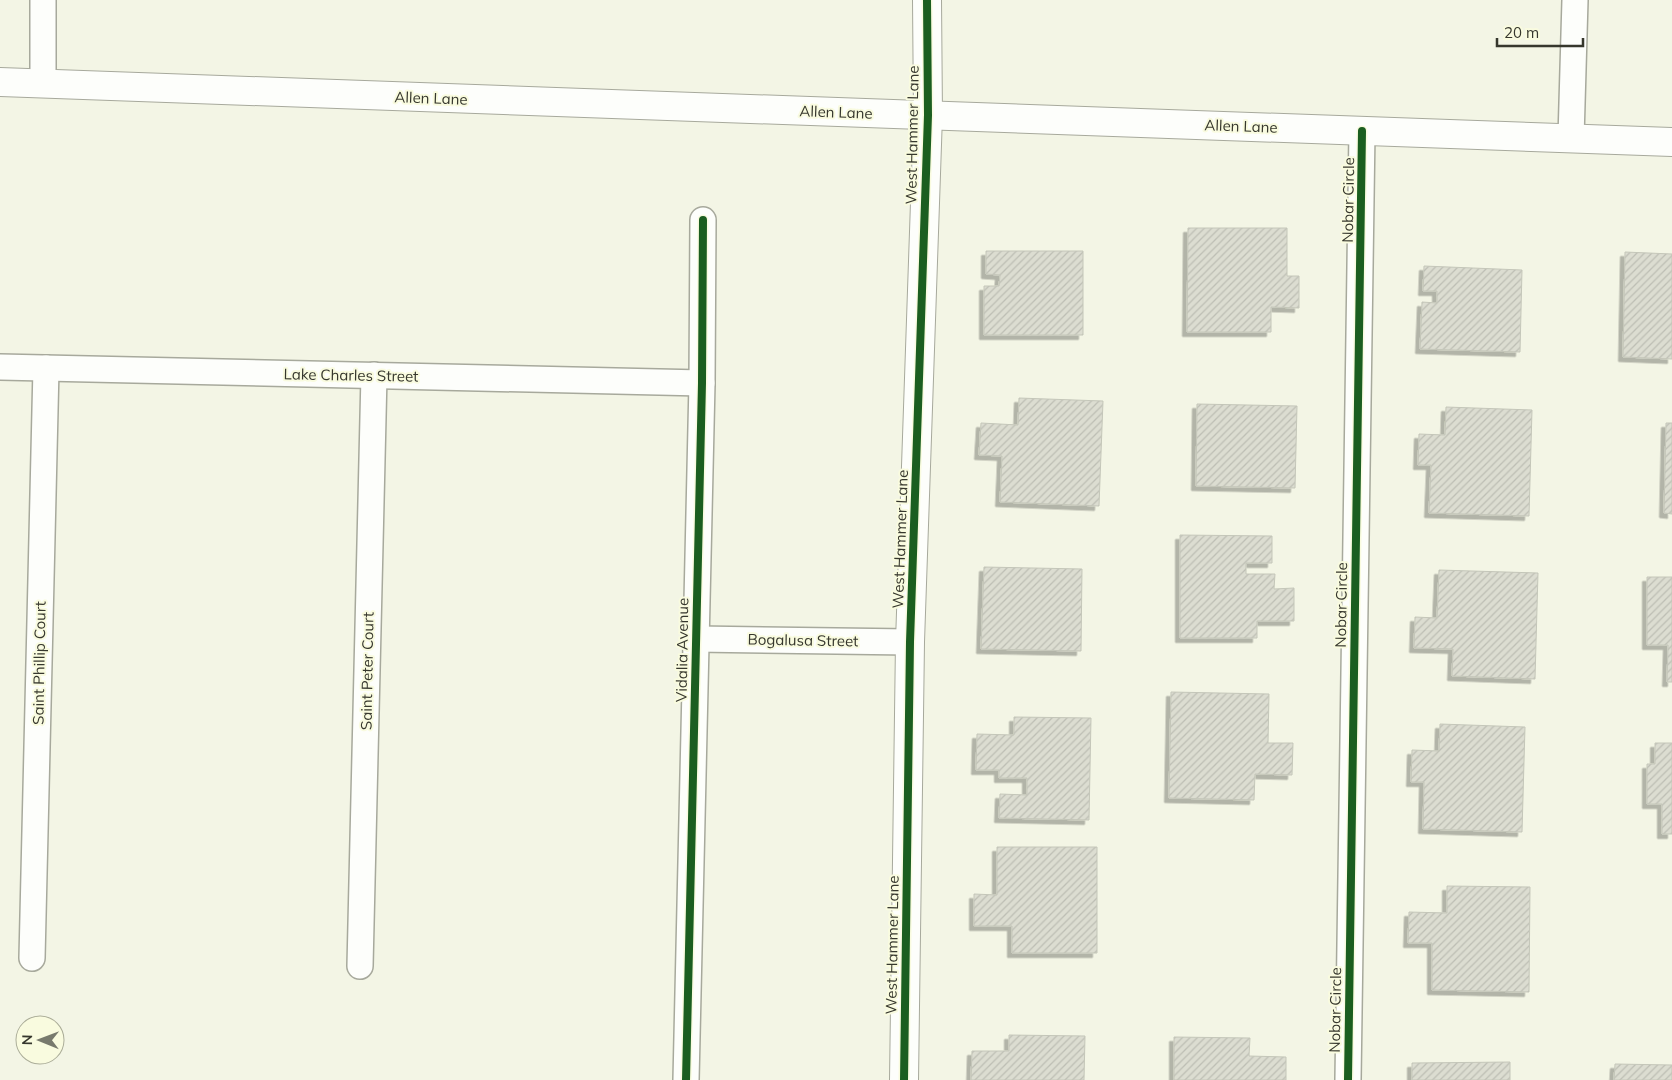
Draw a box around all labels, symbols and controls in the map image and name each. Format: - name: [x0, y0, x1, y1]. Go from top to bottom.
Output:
- scale bar: [1497, 15, 1583, 47]
- text: 20 m: [1504, 23, 1539, 42]
- street label: West Hammer Lane: [901, 65, 923, 205]
- street label: Allen Lane: [394, 87, 468, 109]
- street label: Allen Lane: [799, 101, 873, 123]
- street label: Allen Lane: [1204, 115, 1278, 137]
- street label: Nobar Circle: [1338, 157, 1358, 243]
- street label: Lake Charles Street: [283, 364, 419, 386]
- street label: West Hammer Lane: [888, 469, 912, 609]
- street label: Nobar Circle: [1331, 562, 1351, 648]
- street label: Vidalia Avenue: [672, 598, 692, 702]
- street label: Saint Phillip Court: [28, 601, 50, 725]
- street label: Saint Peter Court: [356, 612, 378, 730]
- street label: Bogalusa Street: [747, 630, 859, 650]
- street label: West Hammer Lane: [881, 875, 903, 1015]
- street label: Nobar Circle: [1325, 967, 1345, 1053]
- north arrow: [15, 1015, 65, 1065]
- text: N: [18, 1034, 36, 1045]

